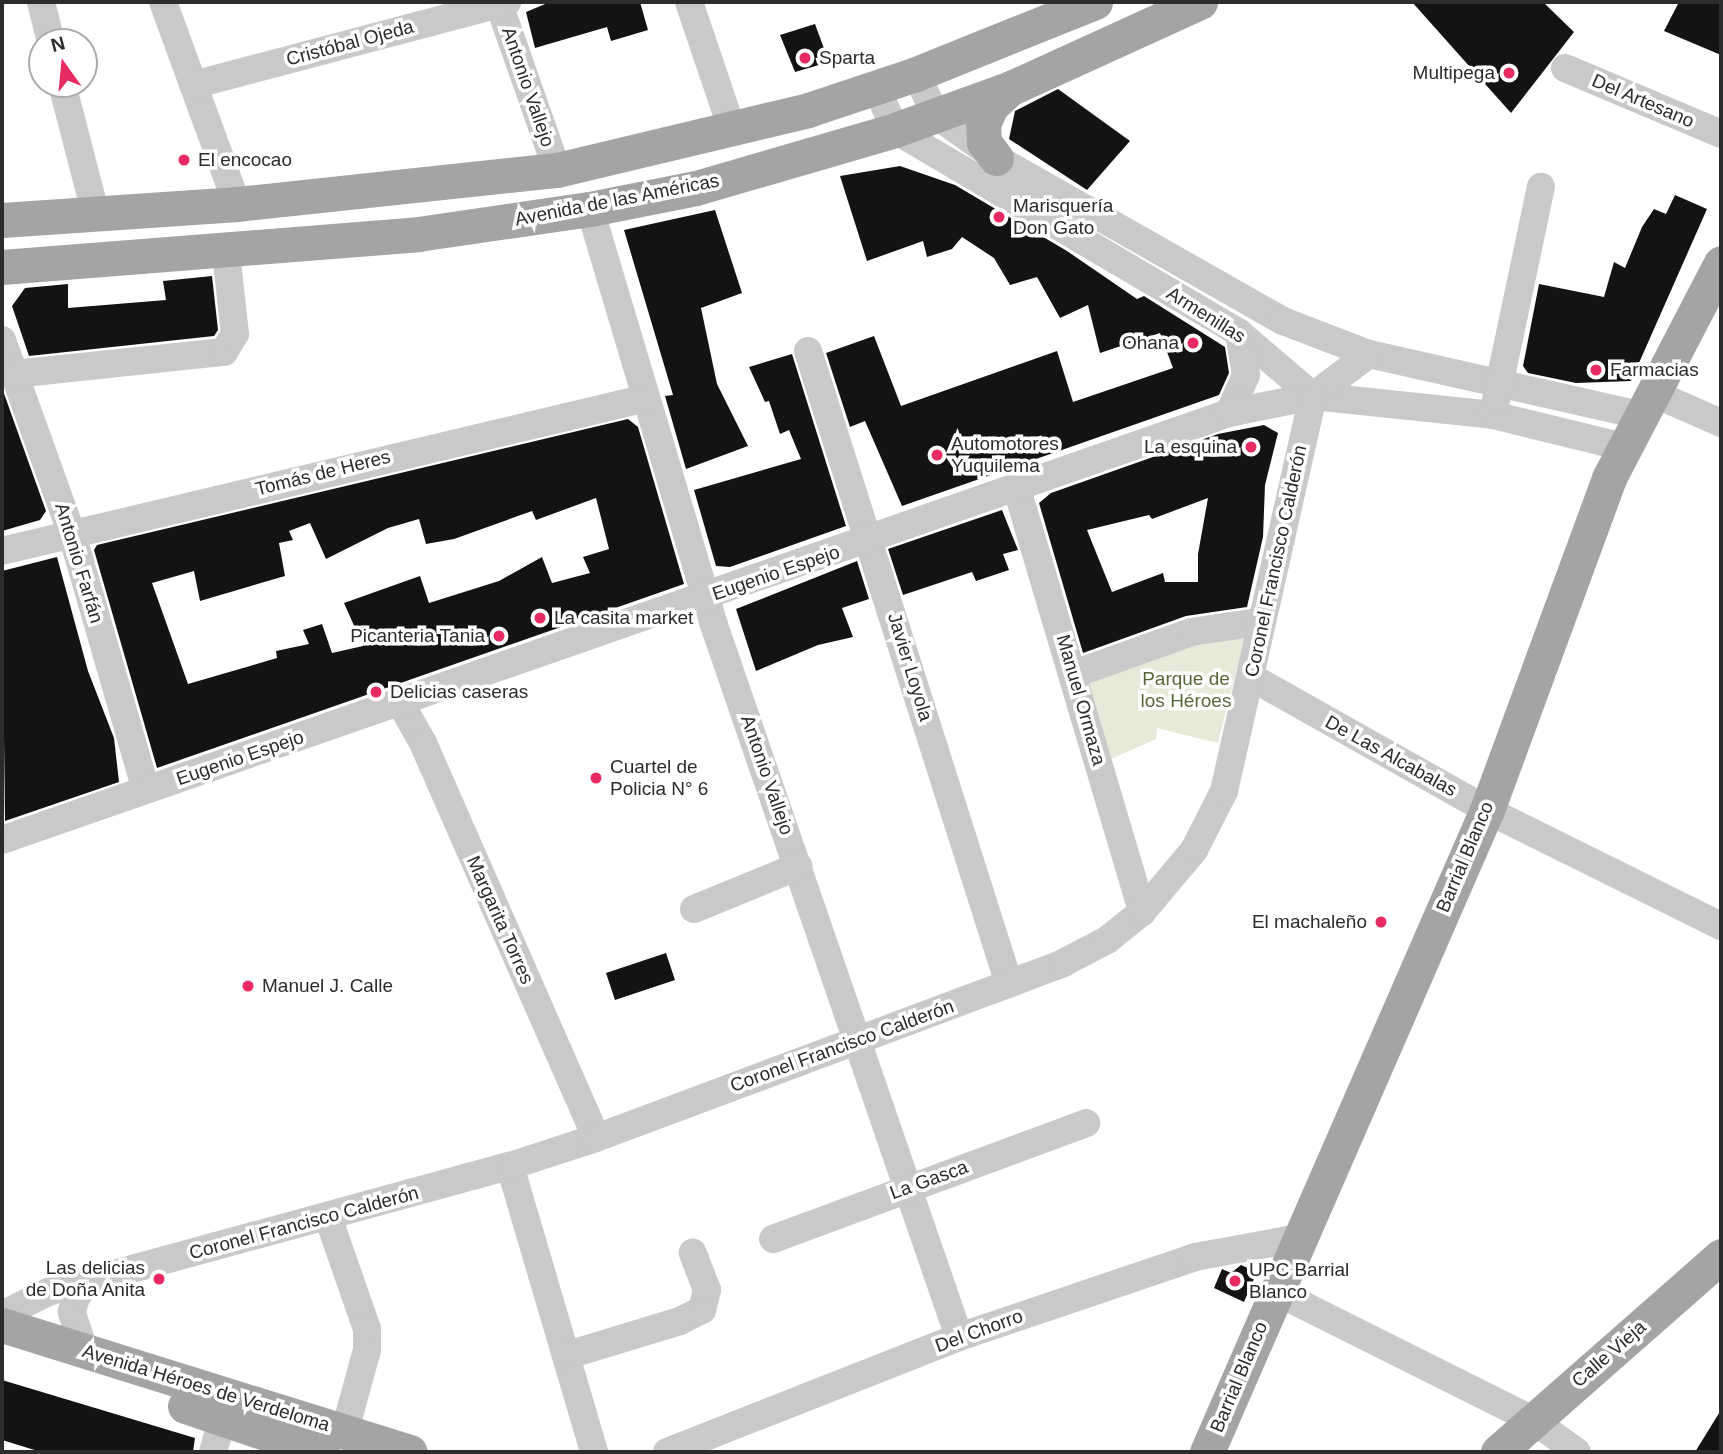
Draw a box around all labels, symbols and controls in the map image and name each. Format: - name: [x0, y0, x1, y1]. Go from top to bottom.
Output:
- street label: Cristóbal Ojeda: [284, 15, 416, 71]
- street label: Antonio Vallejo: [497, 24, 559, 150]
- north arrow: [28, 28, 98, 98]
- text: N: [49, 32, 67, 56]
- place label: Sparta: [819, 47, 875, 69]
- marker: Sparta: [797, 50, 813, 66]
- place label: Multipega: [1413, 62, 1495, 84]
- marker: Multipega: [1501, 65, 1517, 81]
- street label: Del Artesano: [1588, 69, 1698, 133]
- place label: El encocao: [198, 149, 292, 171]
- marker: El encocao: [176, 152, 192, 168]
- street label: Avenida de las Américas: [512, 169, 722, 231]
- place label: Marisquería Don Gato: [1013, 195, 1113, 239]
- marker: Marisquería Don Gato: [991, 209, 1007, 225]
- street label: Armenillas: [1162, 282, 1250, 348]
- place label: Ohana: [1122, 332, 1179, 354]
- marker: Ohana: [1185, 335, 1201, 351]
- place label: Farmacias: [1610, 359, 1699, 381]
- marker: Farmacias: [1588, 362, 1604, 378]
- place label: Automotores Yuquilema: [951, 433, 1059, 477]
- place label: La esquina: [1144, 436, 1237, 458]
- marker: La esquina: [1243, 439, 1259, 455]
- street label: Coronel Francisco Calderón: [1240, 443, 1312, 679]
- street label: Tomás de Heres: [253, 445, 393, 501]
- marker: Automotores Yuquilema: [929, 447, 945, 463]
- street label: Antonio Farfán: [50, 500, 108, 626]
- street label: Eugenio Espejo: [709, 541, 843, 605]
- place label: La casita market: [554, 607, 693, 629]
- marker: La casita market: [532, 610, 548, 626]
- street label: Javier Loyola: [883, 610, 937, 724]
- place label: Picanteria Tania: [350, 625, 485, 647]
- marker: Picanteria Tania: [491, 628, 507, 644]
- street label: Manuel Ormaza: [1051, 632, 1111, 768]
- park label: Parque de los Héroes: [1141, 668, 1231, 712]
- place label: Delicias caseras: [390, 681, 528, 703]
- marker: Delicias caseras: [368, 684, 384, 700]
- street label: De Las Alcabalas: [1321, 710, 1461, 802]
- street label: Antonio Vallejo: [736, 712, 798, 838]
- street label: Eugenio Espejo: [173, 726, 307, 790]
- place label: Cuartel de Policia N° 6: [610, 756, 708, 800]
- marker: Cuartel de Policia N° 6: [588, 770, 604, 786]
- street label: Barrial Blanco: [1431, 798, 1499, 916]
- street label: Margarita Torres: [461, 852, 539, 988]
- place label: El machaleño: [1252, 911, 1367, 933]
- marker: El machaleño: [1373, 914, 1389, 930]
- place label: Manuel J. Calle: [262, 975, 393, 997]
- marker: Manuel J. Calle: [240, 978, 256, 994]
- street label: Coronel Francisco Calderón: [727, 995, 957, 1097]
- street label: La Gasca: [887, 1155, 971, 1205]
- street label: Coronel Francisco Calderón: [187, 1181, 421, 1265]
- place label: Las delicias de Doña Anita: [25, 1257, 145, 1301]
- place label: UPC Barrial Blanco: [1249, 1259, 1349, 1303]
- marker: Las delicias de Doña Anita: [151, 1271, 167, 1287]
- marker: UPC Barrial Blanco: [1227, 1273, 1243, 1289]
- street label: Del Chorro: [932, 1305, 1026, 1357]
- street label: Calle Vieja: [1567, 1316, 1651, 1392]
- street label: Barrial Blanco: [1205, 1318, 1273, 1436]
- street label: Avenida Héroes de Verdeloma: [80, 1339, 332, 1437]

